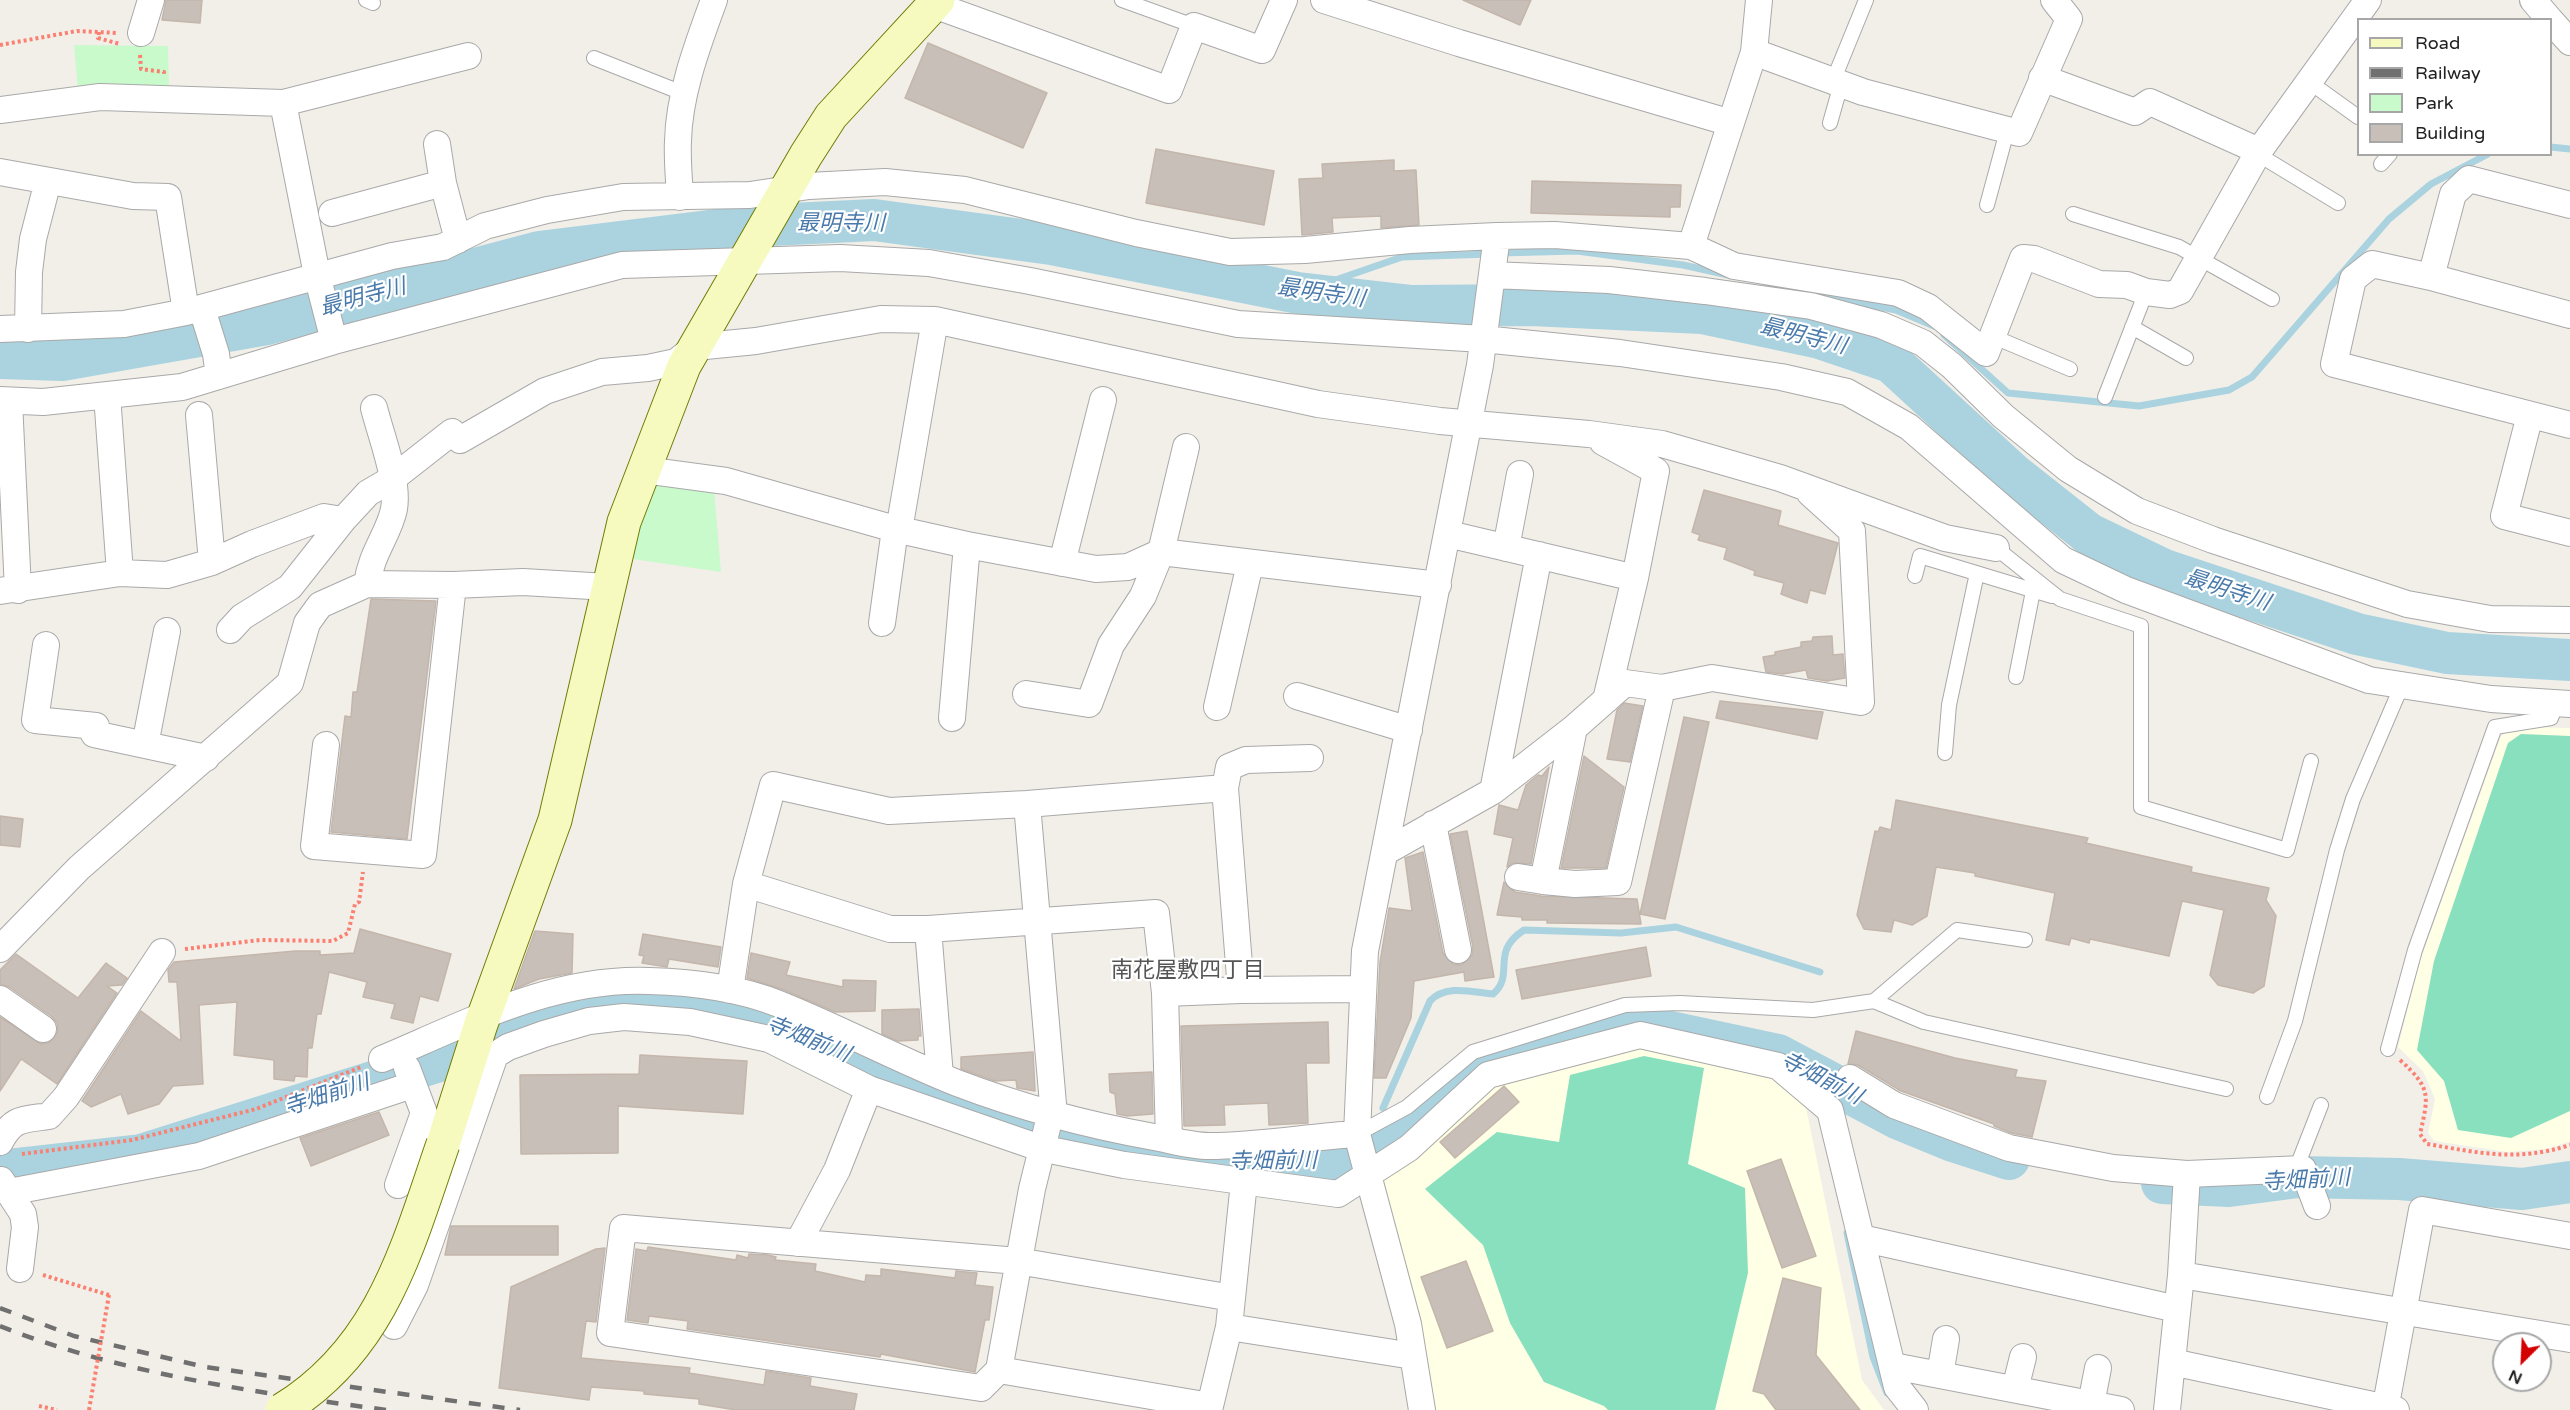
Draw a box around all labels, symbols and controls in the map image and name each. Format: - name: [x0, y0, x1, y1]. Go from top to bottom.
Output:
- legend: [2357, 18, 2552, 156]
- text: Road: [2415, 32, 2460, 54]
- text: Railway: [2415, 62, 2481, 84]
- text: Park: [2415, 92, 2453, 114]
- text: Building: [2415, 122, 2485, 144]
- water label: 最明寺川: [797, 211, 885, 237]
- water label: 最明寺川: [317, 274, 409, 322]
- water label: 最明寺川: [1276, 275, 1366, 313]
- water label: 最明寺川: [1757, 314, 1849, 360]
- water label: 最明寺川: [2181, 565, 2273, 617]
- district label: 南花屋敷四丁目: [1111, 958, 1265, 984]
- water label: 寺畑前川: [762, 1011, 854, 1069]
- water label: 寺畑前川: [1776, 1047, 1866, 1111]
- water label: 寺畑前川: [281, 1070, 373, 1122]
- water label: 寺畑前川: [1229, 1148, 1317, 1176]
- water label: 寺畑前川: [2261, 1166, 2351, 1196]
- north arrow: [2492, 1332, 2552, 1392]
- text: N: [2506, 1365, 2525, 1388]

